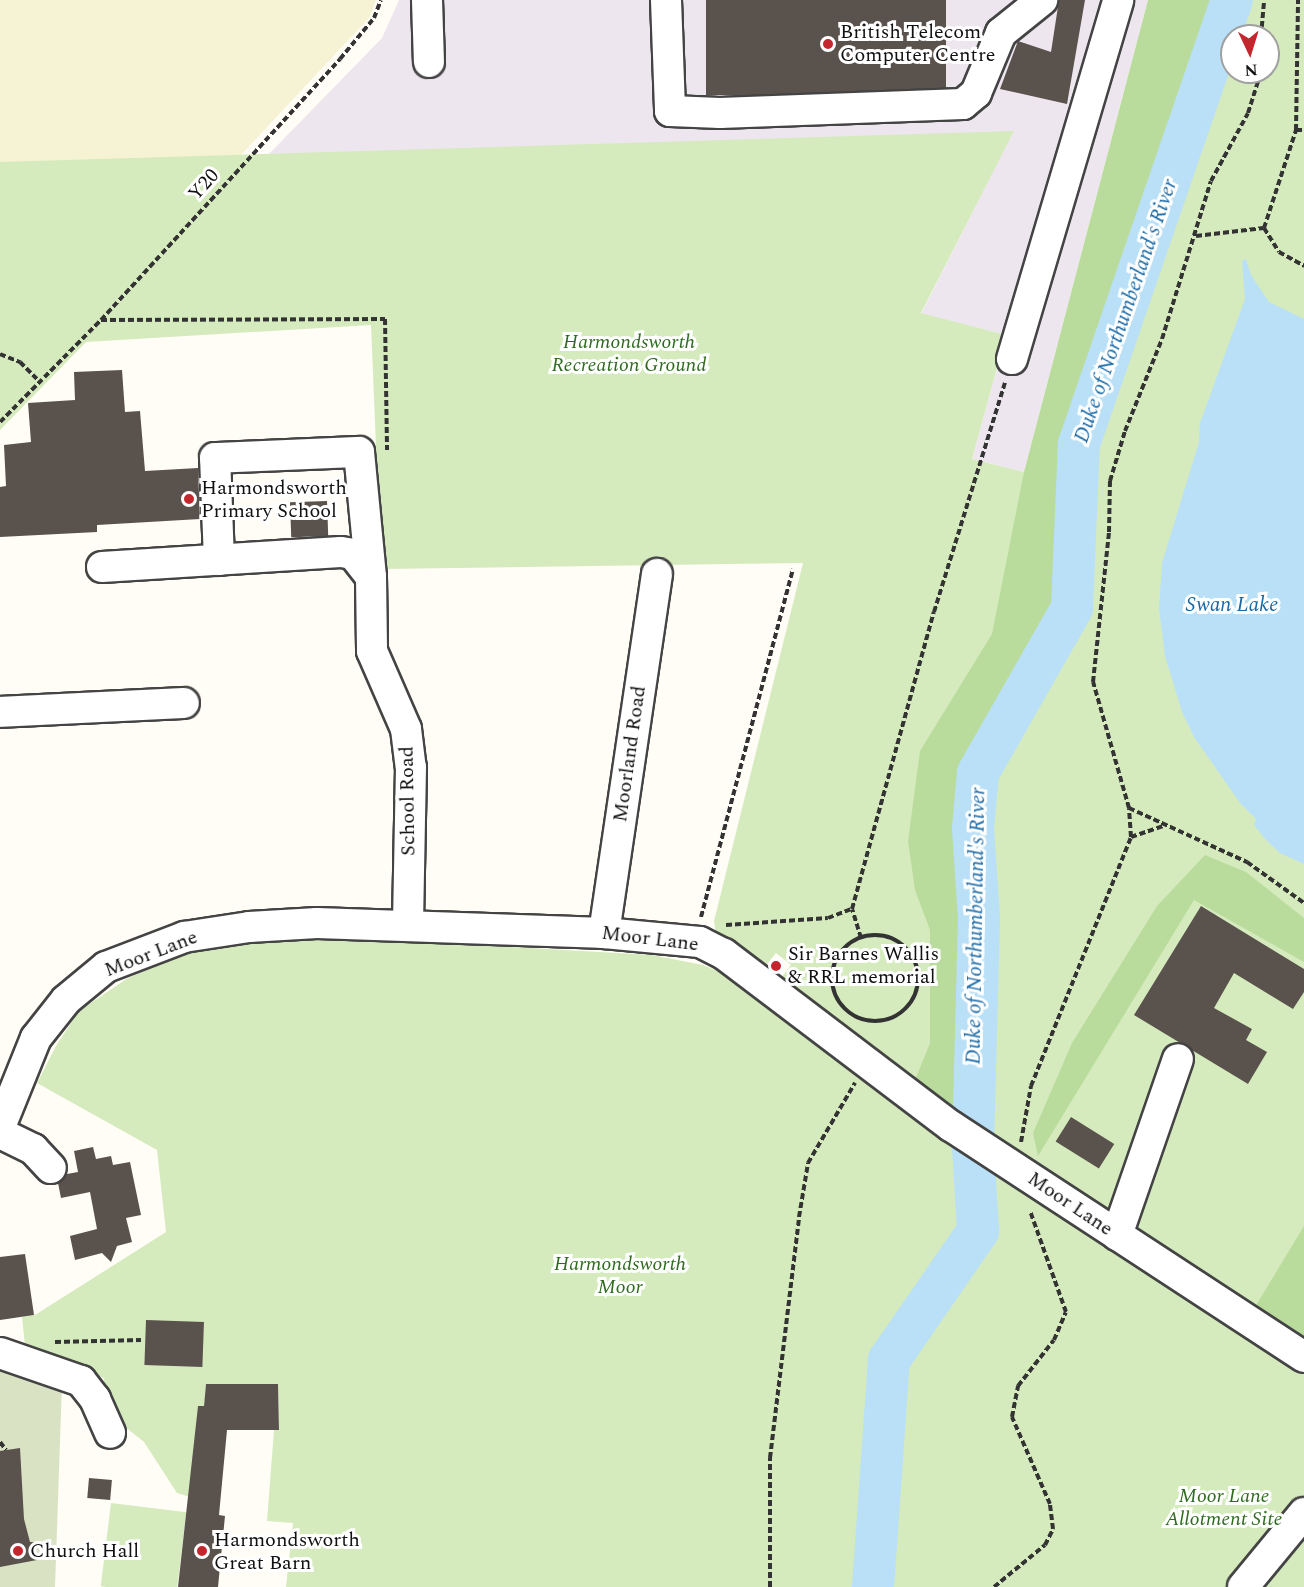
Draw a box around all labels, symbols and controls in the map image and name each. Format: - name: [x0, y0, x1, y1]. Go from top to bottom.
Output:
- place label: British Telecom Computer Centre: [840, 20, 996, 67]
- north arrow: [1220, 24, 1280, 84]
- marker: British Telecom Computer Centre: [821, 37, 835, 51]
- text: N: [1244, 58, 1258, 82]
- street label: Y20: [184, 164, 224, 206]
- water label: Duke of Northumberland's River: [1069, 176, 1183, 446]
- park label: Harmondsworth Recreation Ground: [552, 330, 706, 377]
- place label: Harmondsworth Primary School: [201, 476, 347, 523]
- marker: Harmondsworth Primary School: [182, 492, 196, 506]
- water label: Swan Lake: [1186, 592, 1278, 618]
- street label: Moorland Road: [609, 684, 651, 824]
- street label: School Road: [395, 746, 421, 856]
- water label: Duke of Northumberland's River: [961, 787, 991, 1065]
- street label: Moor Lane: [600, 921, 700, 957]
- street label: Moor Lane: [101, 925, 201, 983]
- place label: Sir Barnes Wallis & RRL memorial: [788, 942, 939, 989]
- marker: Sir Barnes Wallis & RRL memorial: [769, 959, 783, 973]
- street label: Moor Lane: [1023, 1167, 1117, 1241]
- park label: Harmondsworth Moor: [554, 1253, 686, 1300]
- park label: Moor Lane Allotment Site: [1166, 1484, 1282, 1531]
- place label: Harmondsworth Great Barn: [214, 1528, 360, 1575]
- place label: Church Hall: [30, 1539, 139, 1563]
- marker: Church Hall: [11, 1544, 25, 1558]
- marker: Harmondsworth Great Barn: [195, 1544, 209, 1558]

